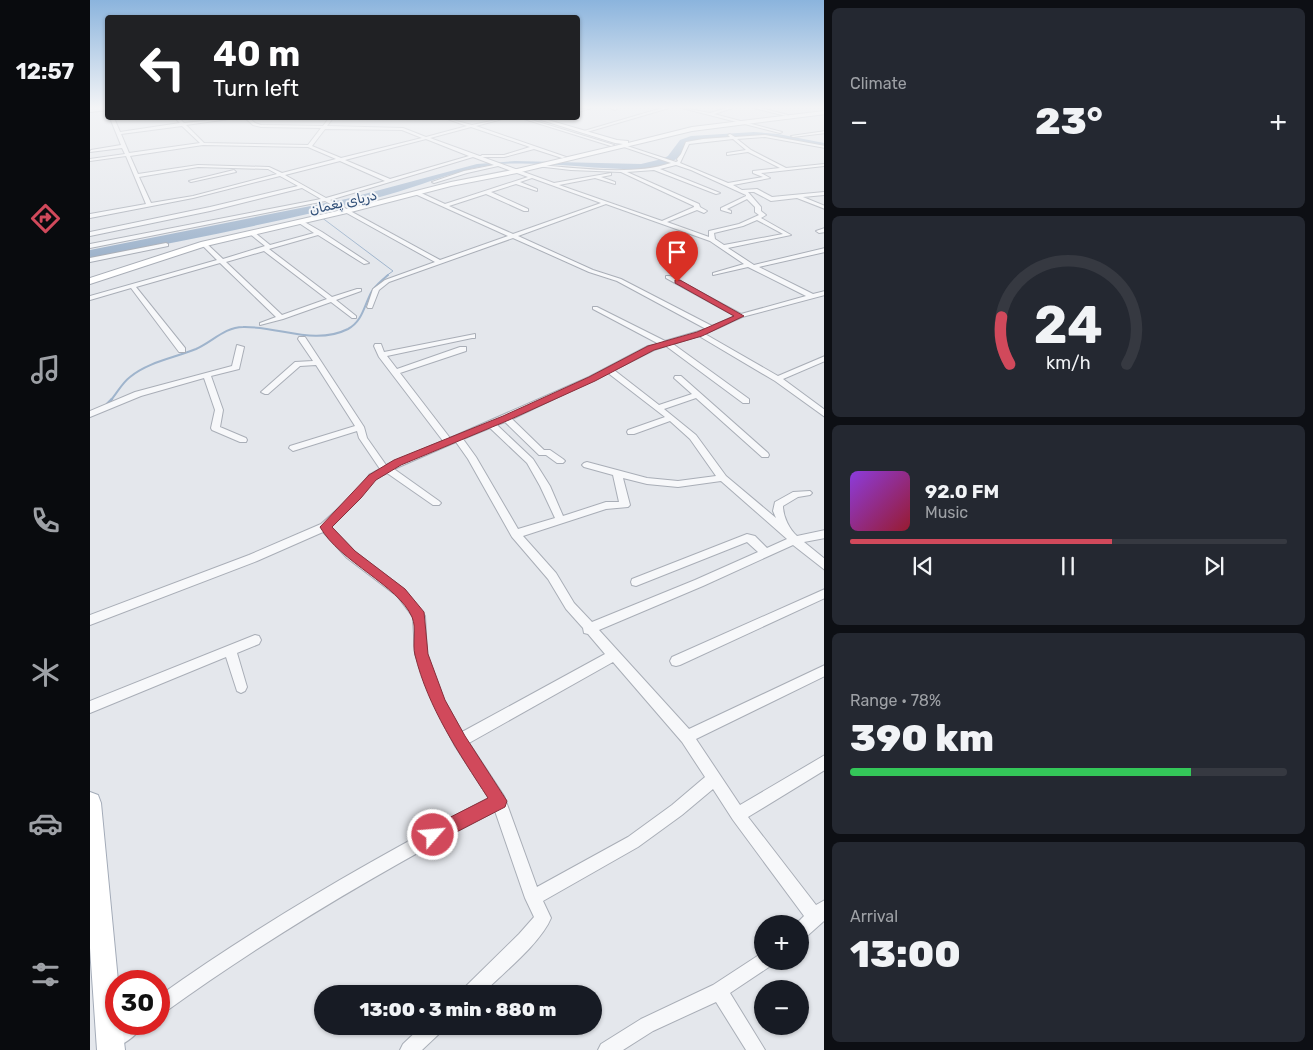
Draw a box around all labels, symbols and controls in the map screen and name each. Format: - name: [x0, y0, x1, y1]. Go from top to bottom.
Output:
- text: 40 m: [213, 33, 300, 75]
- icon: left: [130, 35, 195, 100]
- text: 12:57: [16, 58, 74, 85]
- text: Climate: [850, 74, 907, 93]
- text: Turn left: [213, 75, 299, 102]
- text: 23°: [1035, 98, 1103, 144]
- text: −: [850, 105, 868, 138]
- text: +: [1270, 105, 1287, 138]
- water label: دریای پغمان: [308, 186, 379, 219]
- icon: directions: [28, 201, 63, 236]
- pin: [656, 231, 698, 282]
- icon: arrive: [663, 238, 691, 266]
- text: 24: [1034, 294, 1103, 356]
- icon: music: [28, 352, 63, 387]
- text: km/h: [1046, 352, 1091, 373]
- text: 92.0 FM: [925, 480, 999, 503]
- icon: phone: [28, 503, 63, 538]
- text: Music: [925, 503, 968, 522]
- icon: previous: [909, 552, 937, 580]
- icon: pause: [1054, 552, 1082, 580]
- icon: next: [1200, 552, 1228, 580]
- icon: climate: [28, 655, 63, 690]
- text: Range · 78%: [850, 691, 941, 710]
- text: 390 km: [850, 715, 994, 761]
- icon: car: [28, 806, 63, 841]
- position arrow: [406, 808, 458, 860]
- text: Arrival: [850, 907, 898, 926]
- map controls: [754, 915, 809, 1035]
- button: +: [754, 915, 809, 970]
- text: 13:00: [850, 931, 961, 977]
- icon: filters: [28, 957, 63, 992]
- speed limit sign: 30: [105, 970, 170, 1035]
- button: −: [754, 980, 809, 1035]
- text: 13:00 · 3 min · 880 m: [360, 998, 556, 1021]

